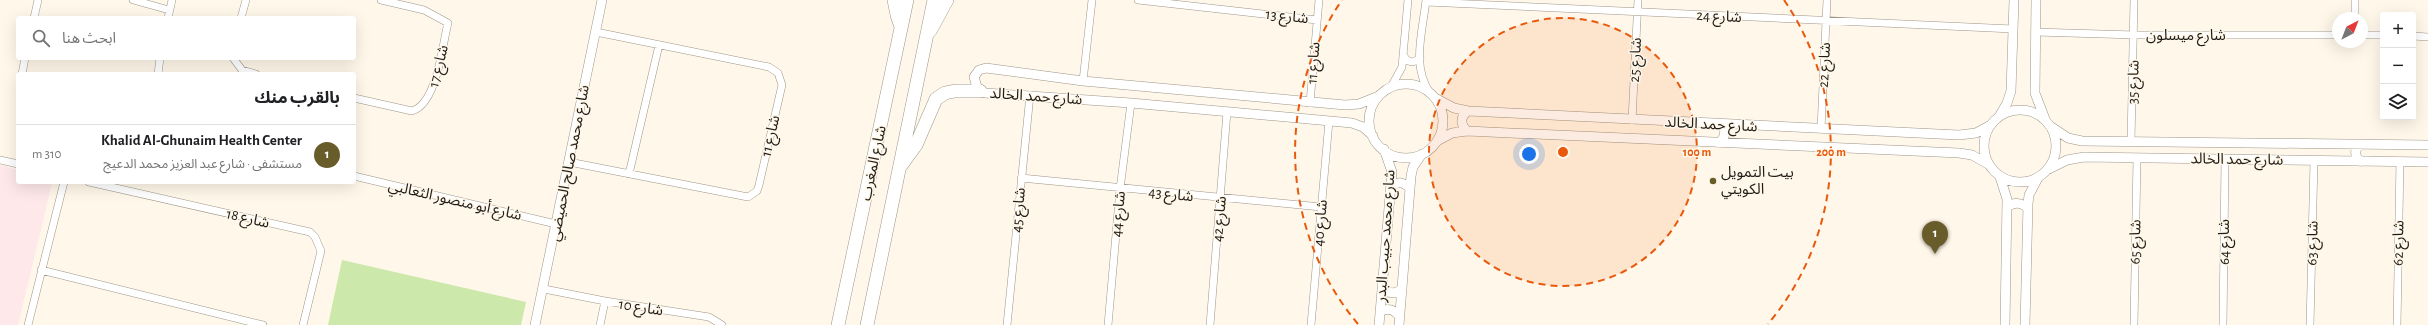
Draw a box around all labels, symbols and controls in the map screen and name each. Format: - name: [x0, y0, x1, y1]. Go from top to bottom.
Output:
- street label: شارع 13: [1264, 7, 1309, 30]
- street label: شارع 24: [1696, 8, 1742, 29]
- north arrow: [2332, 12, 2368, 48]
- map controls: [2380, 12, 2416, 120]
- button: +: [2380, 12, 2416, 48]
- search box: [16, 16, 356, 60]
- icon: search: [30, 27, 52, 49]
- street label: شارع ميسلون: [2146, 28, 2226, 47]
- text: ابحث هنا: [62, 31, 116, 46]
- street label: شارع 25: [1627, 37, 1648, 83]
- street label: شارع 11: [1305, 41, 1326, 85]
- street label: شارع 22: [1816, 42, 1837, 88]
- street label: شارع 17: [426, 43, 455, 90]
- button: −: [2380, 48, 2416, 84]
- street label: شارع 35: [2125, 59, 2146, 104]
- street label: شارع محمد صالح الحميضي: [547, 83, 596, 243]
- button: layers: [2380, 84, 2416, 120]
- street label: شارع حمد الخالد: [989, 86, 1083, 111]
- text: بالقرب منك: [255, 89, 340, 106]
- street label: شارع 11: [758, 114, 786, 159]
- street label: شارع حمد الخالد: [1664, 115, 1758, 138]
- street label: شارع المغرب: [858, 124, 893, 203]
- text: Khalid Al-Ghunaim Health Center: [101, 133, 302, 148]
- your location: [1519, 144, 1539, 164]
- centre of rings: [1556, 145, 1570, 159]
- text: 100 m: [1683, 146, 1711, 158]
- text: 200 m: [1816, 146, 1846, 158]
- text: 310 m: [32, 148, 61, 161]
- text: 1: [325, 148, 329, 161]
- street label: شارع حمد الخالد: [2190, 151, 2284, 172]
- text: مستشفى · شارع عبد العزيز محمد الدعيج: [103, 158, 302, 171]
- place label: بيت التمويل الكويتي: [1721, 165, 1794, 200]
- street label: شارع محمد حبيب البدر: [1373, 169, 1402, 304]
- street label: شارع أبو منصور الثعالبي: [386, 176, 524, 227]
- marker: بيت التمويل الكويتي: [1708, 176, 1718, 186]
- street label: شارع 43: [1147, 185, 1194, 208]
- street label: شارع 45: [1009, 187, 1032, 234]
- street label: شارع 44: [1109, 190, 1132, 238]
- street label: شارع 42: [1210, 195, 1233, 243]
- street label: شارع 40: [1311, 199, 1334, 247]
- street label: شارع 18: [224, 206, 271, 235]
- street label: شارع 65: [2128, 219, 2147, 265]
- street label: شارع 64: [2217, 219, 2236, 265]
- street label: شارع 63: [2304, 220, 2325, 266]
- street label: شارع 62: [2391, 220, 2410, 266]
- pin: 1: [1922, 221, 1948, 254]
- street label: شارع 10: [617, 297, 664, 322]

